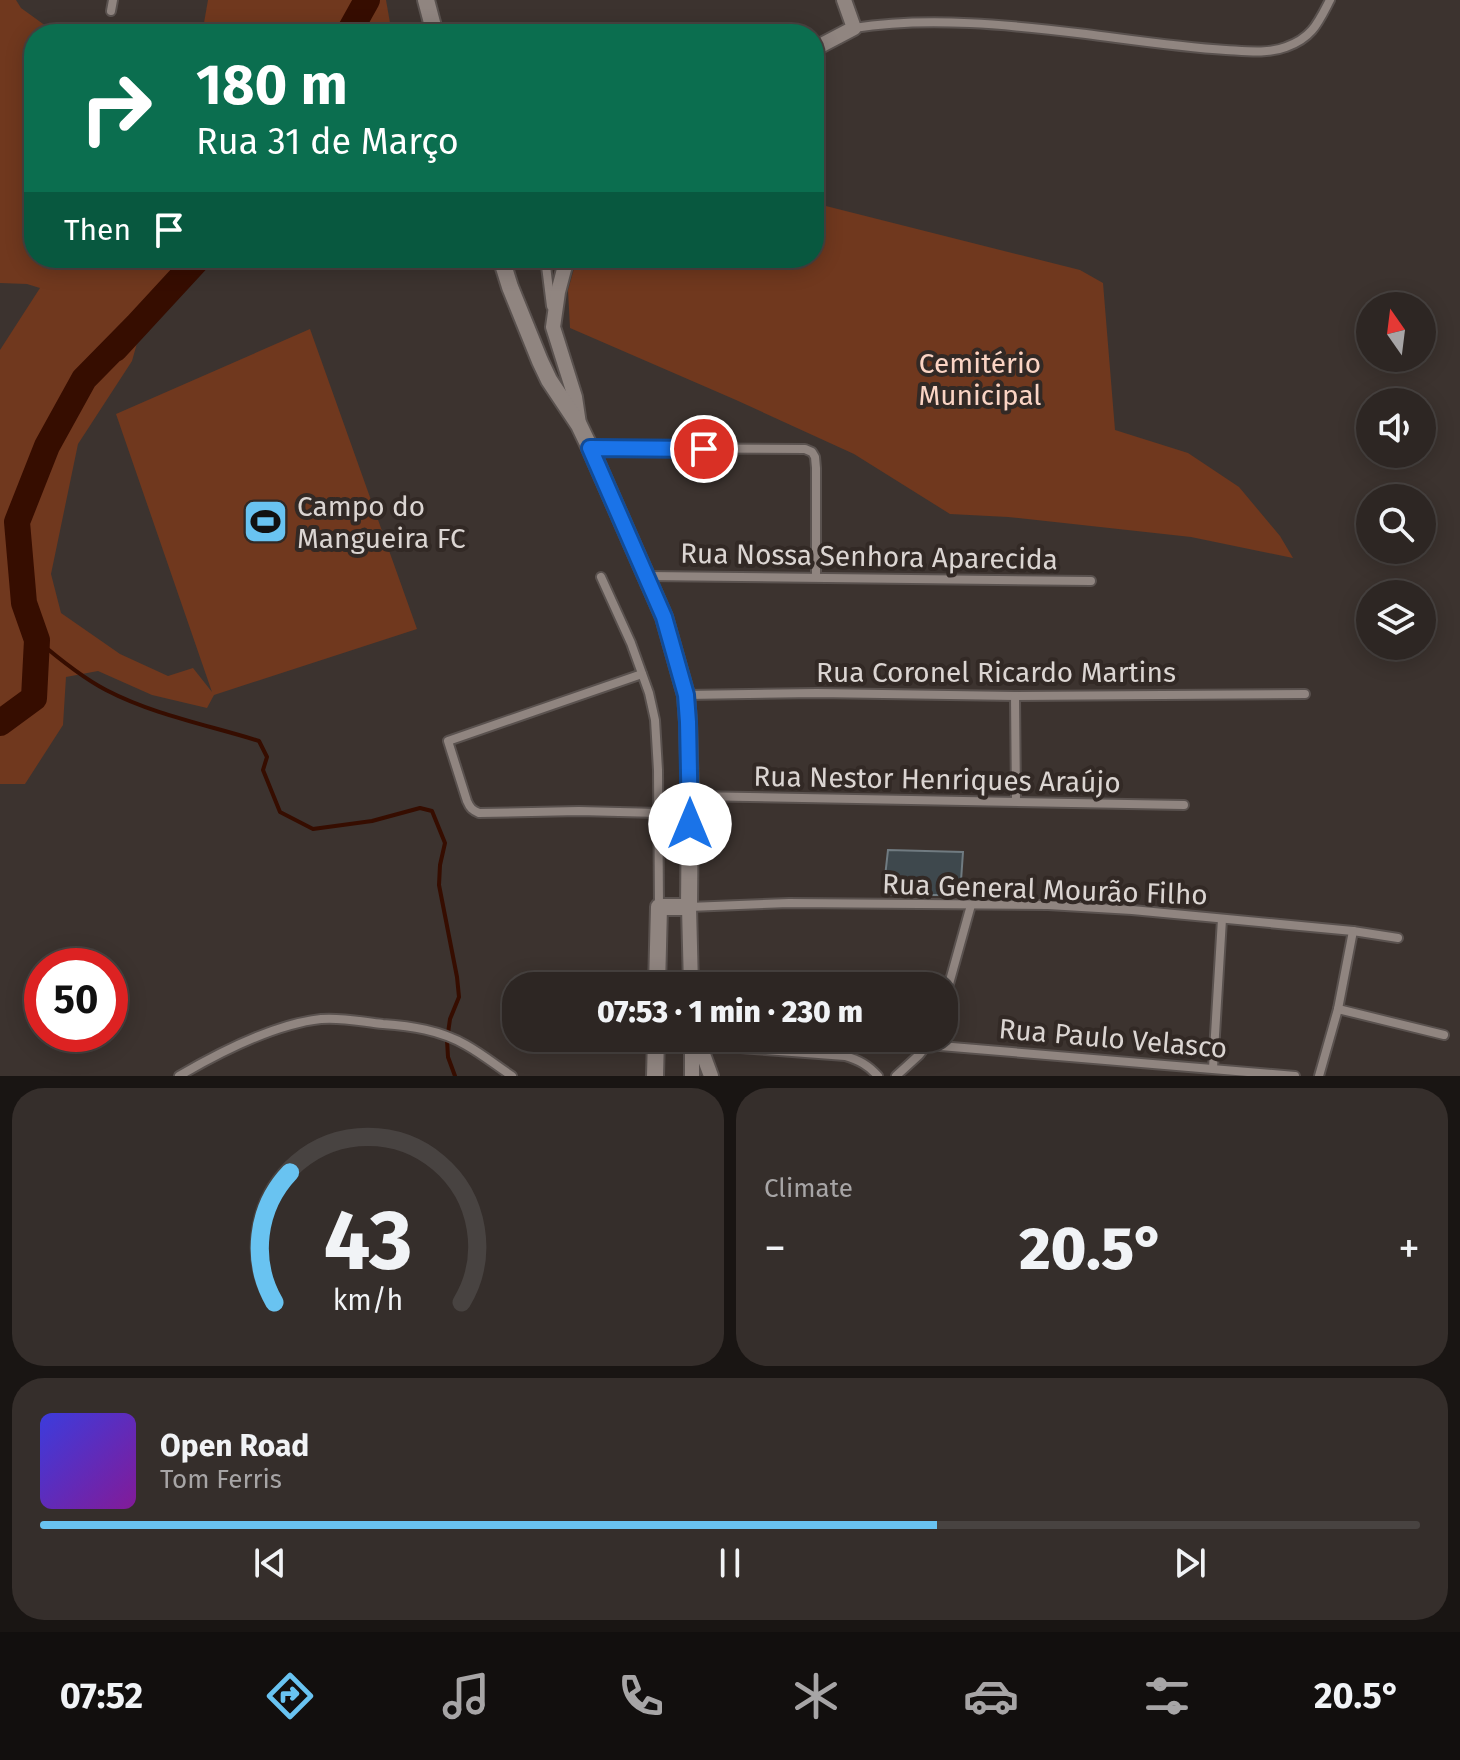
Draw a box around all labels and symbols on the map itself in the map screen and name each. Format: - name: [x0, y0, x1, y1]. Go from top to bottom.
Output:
- north arrow: [1356, 292, 1436, 372]
- park label: Cemitério Municipal: [918, 347, 1042, 412]
- pin: [670, 415, 738, 483]
- place label: Campo do Mangueira FC: [297, 490, 466, 555]
- sports icon: Campo do Mangueira FC: [242, 498, 290, 546]
- street label: Rua Nossa Senhora Aparecida: [680, 537, 1058, 576]
- street label: Rua Coronel Ricardo Martins: [816, 656, 1176, 689]
- street label: Rua Nestor Henriques Araújo: [753, 760, 1121, 799]
- position arrow: [648, 782, 732, 866]
- street label: Rua General Mourão Filho: [882, 867, 1208, 912]
- speed limit sign: 50: [24, 948, 128, 1052]
- street label: Rua Paulo Velasco: [997, 1012, 1229, 1065]

